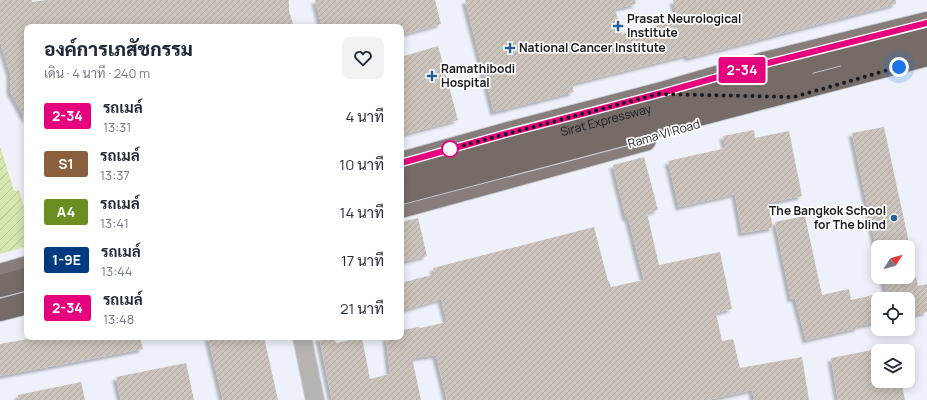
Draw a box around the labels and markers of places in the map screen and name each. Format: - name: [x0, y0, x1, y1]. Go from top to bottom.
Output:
- place label: Prasat Neurological Institute: [627, 10, 741, 41]
- marker: Prasat Neurological Institute: [612, 20, 624, 32]
- place label: National Cancer Institute: [519, 39, 666, 56]
- marker: National Cancer Institute: [504, 42, 516, 54]
- place label: Ramathibodi Hospital: [441, 60, 515, 91]
- marker: Ramathibodi Hospital: [426, 70, 438, 82]
- unlabelled marker: [441, 140, 459, 158]
- place label: The Bangkok School for The blind: [769, 202, 886, 233]
- marker: The Bangkok School for The blind: [889, 213, 899, 223]

